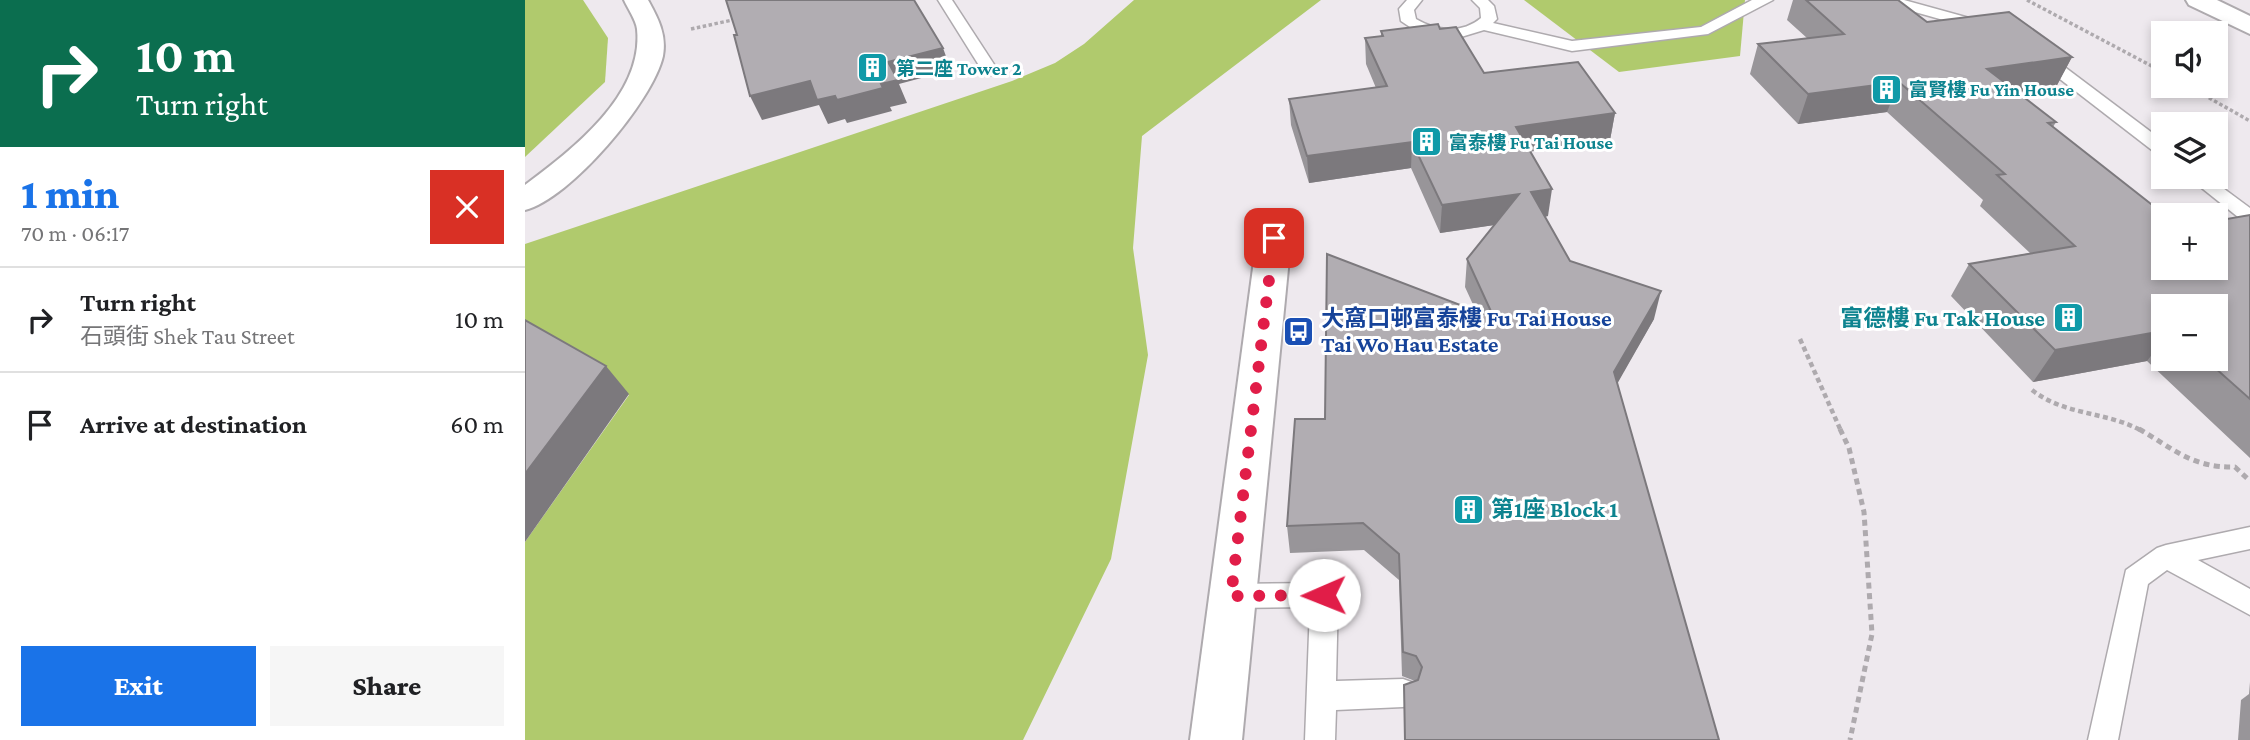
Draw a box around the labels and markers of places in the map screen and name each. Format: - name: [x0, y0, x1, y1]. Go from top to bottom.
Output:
- building icon: 第二座 Tower 2: [856, 51, 890, 85]
- place label: 第二座 Tower 2: [896, 58, 1022, 79]
- building icon: 富賢樓 Fu Yin House: [1869, 72, 1903, 106]
- place label: 富賢樓 Fu Yin House: [1909, 79, 2074, 100]
- building icon: 富泰樓 Fu Tai House: [1409, 125, 1443, 159]
- place label: 富泰樓 Fu Tai House: [1449, 132, 1613, 153]
- pin: [1244, 208, 1304, 268]
- building icon: 富德樓 Fu Tak House: [2051, 301, 2085, 335]
- place label: 大窩口邨富泰樓 Fu Tai House Tai Wo Hau Estate: [1321, 305, 1612, 357]
- place label: 富德樓 Fu Tak House: [1841, 305, 2045, 331]
- bus stop icon: 大窩口邨富泰樓 Fu Tai House Tai Wo Hau Estate: [1281, 314, 1315, 348]
- building icon: 第1座 Block 1: [1451, 492, 1485, 526]
- place label: 第1座 Block 1: [1491, 496, 1618, 522]

